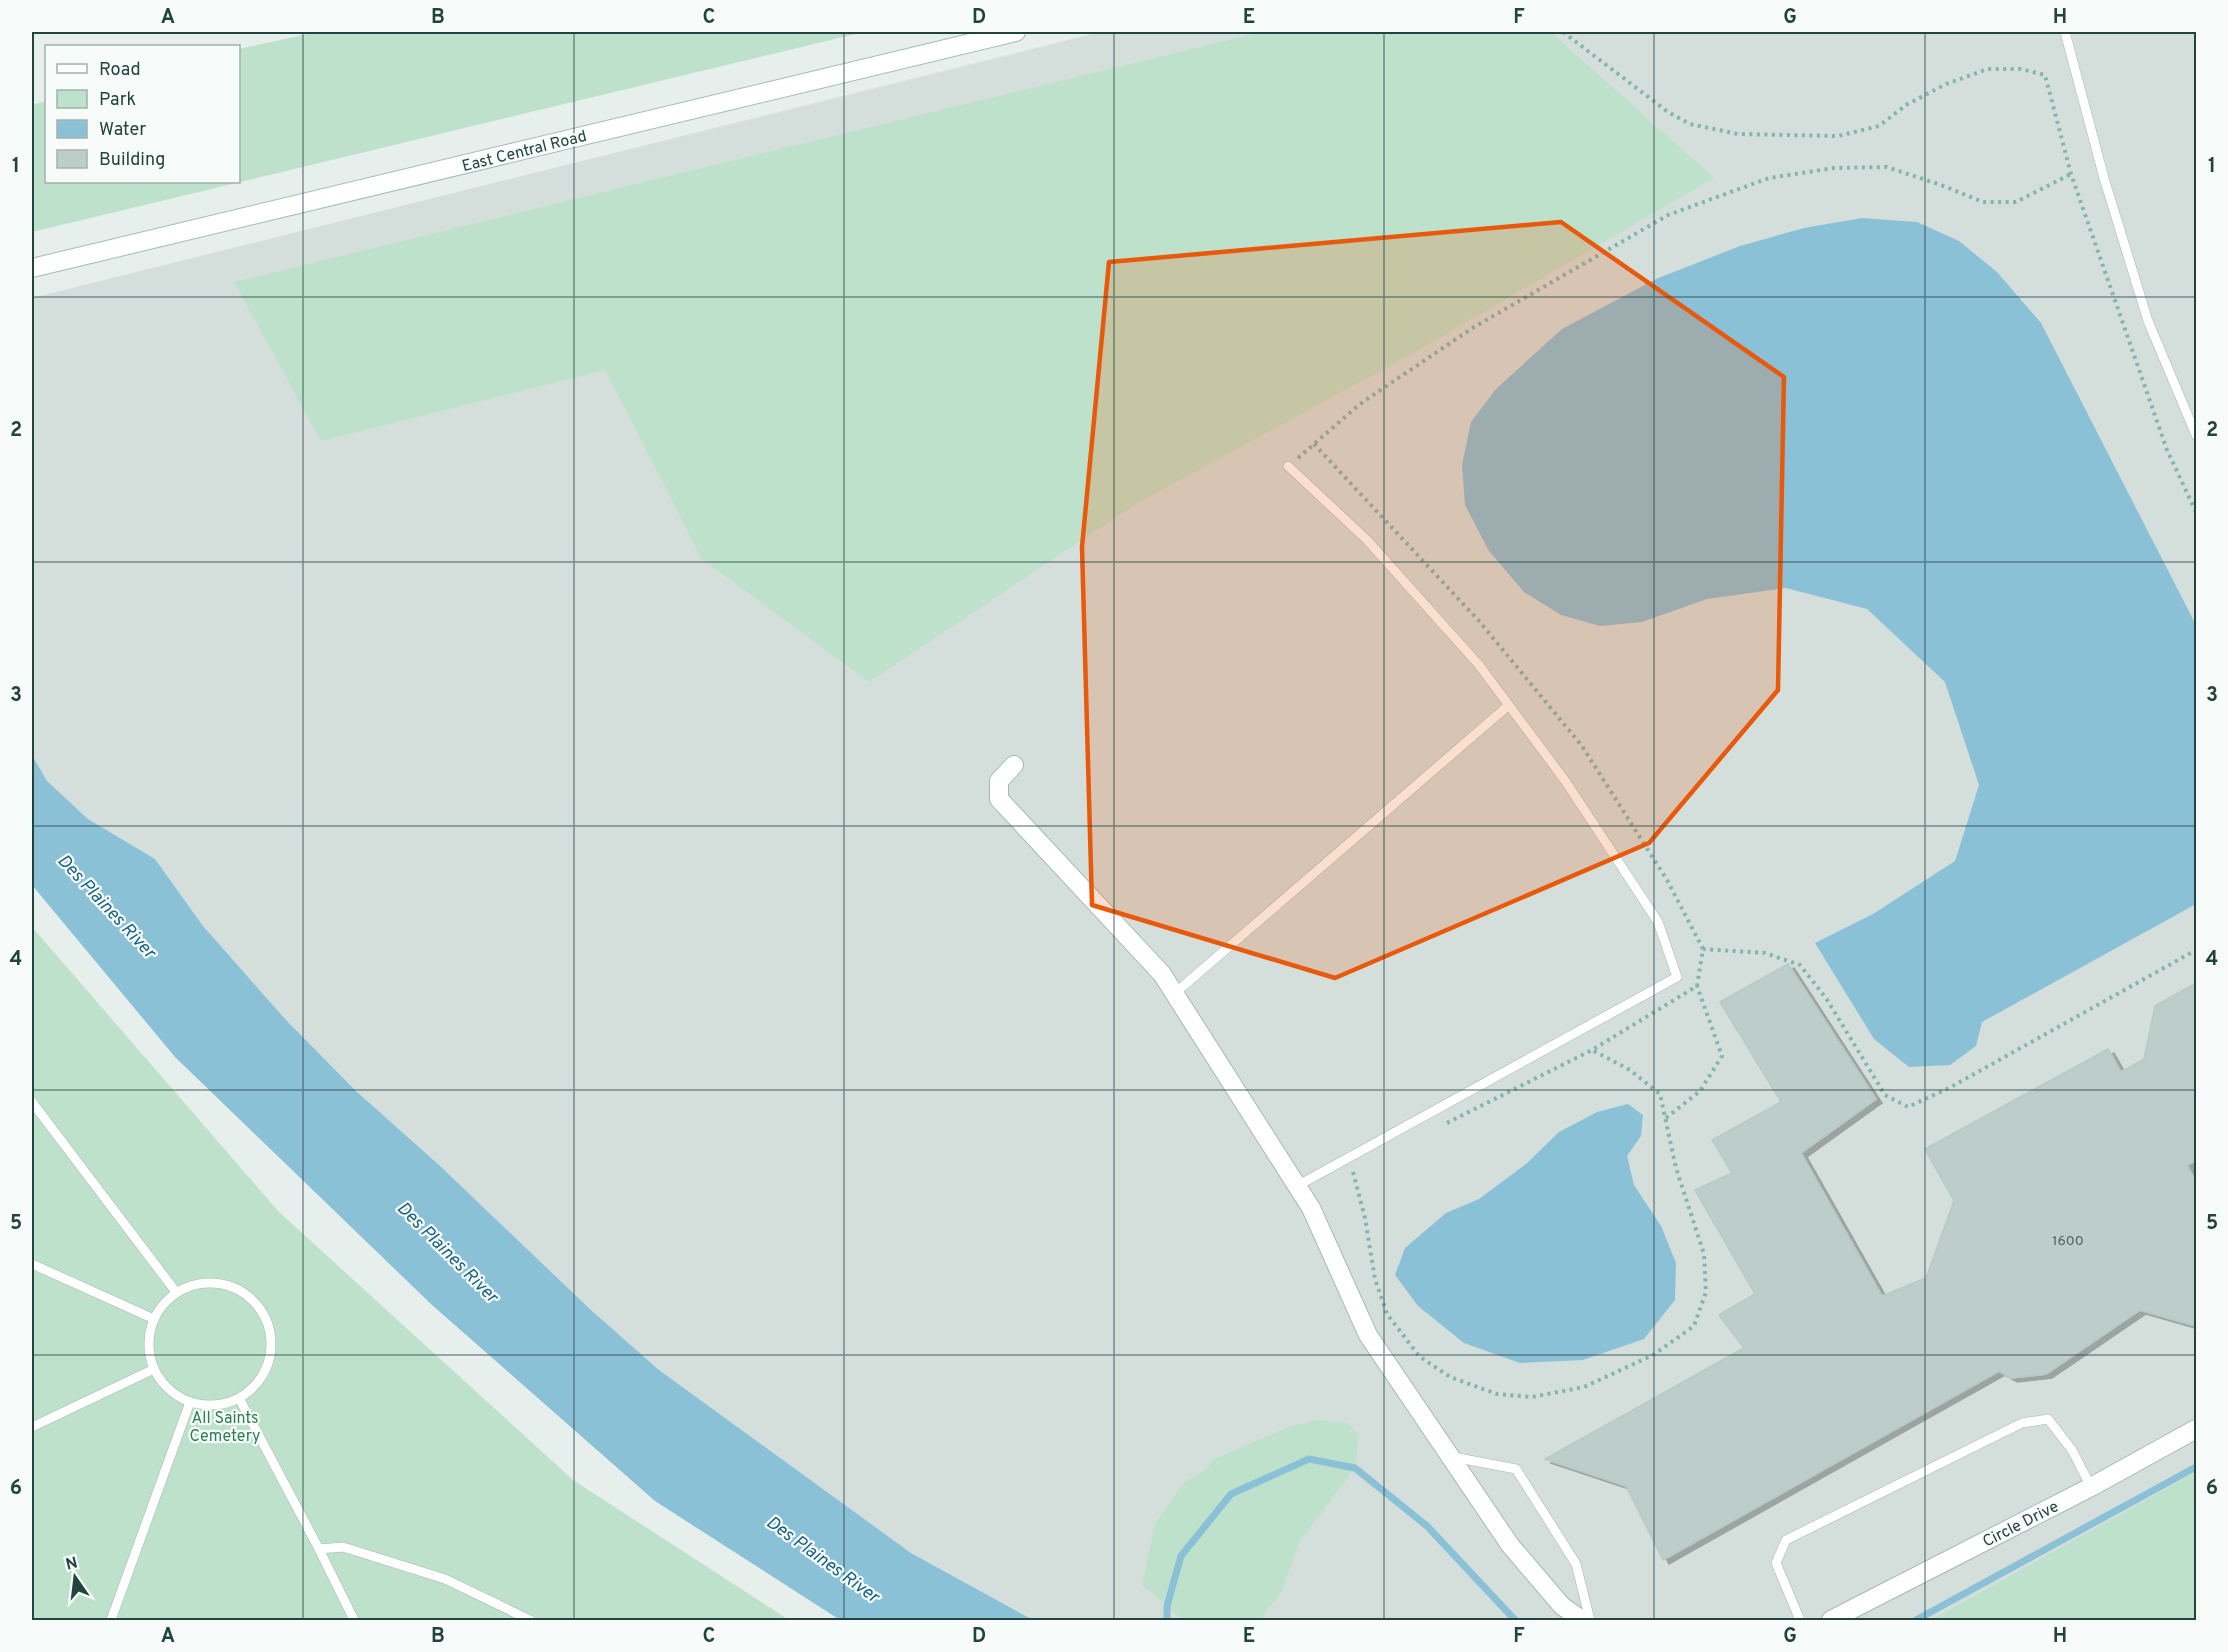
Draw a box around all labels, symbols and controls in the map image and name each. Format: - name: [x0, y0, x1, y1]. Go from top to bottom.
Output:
- text: A: [161, 5, 175, 31]
- text: B: [431, 5, 445, 31]
- text: C: [703, 5, 715, 31]
- text: D: [972, 5, 986, 31]
- text: E: [1243, 5, 1255, 31]
- text: F: [1513, 5, 1525, 31]
- text: G: [1783, 5, 1797, 31]
- text: H: [2053, 5, 2067, 31]
- legend: [45, 45, 240, 183]
- text: Road: [99, 59, 141, 82]
- text: Park: [99, 89, 136, 112]
- text: Water: [99, 119, 146, 142]
- street label: East Central Road: [460, 127, 589, 177]
- text: Building: [99, 149, 165, 172]
- text: 1: [12, 154, 20, 180]
- text: 1: [2208, 154, 2216, 180]
- text: 2: [10, 418, 22, 444]
- text: 2: [2206, 418, 2218, 444]
- text: 3: [10, 683, 22, 709]
- text: 3: [2206, 683, 2218, 709]
- water label: Des Plaines River: [52, 850, 162, 966]
- text: 4: [10, 947, 22, 973]
- text: 4: [2206, 947, 2218, 973]
- water label: Des Plaines River: [391, 1197, 504, 1310]
- text: 5: [10, 1211, 22, 1237]
- text: 5: [2206, 1211, 2218, 1237]
- house number: 1600: [2052, 1233, 2084, 1250]
- park label: All Saints Cemetery: [190, 1409, 260, 1447]
- text: 6: [10, 1476, 22, 1502]
- text: 6: [2206, 1476, 2218, 1502]
- street label: Circle Drive: [1980, 1497, 2062, 1552]
- water label: Des Plaines River: [761, 1511, 885, 1610]
- north arrow: [45, 1547, 105, 1607]
- text: N: [64, 1553, 80, 1575]
- text: A: [161, 1624, 175, 1650]
- text: B: [431, 1624, 445, 1650]
- text: C: [703, 1624, 715, 1650]
- text: D: [972, 1624, 986, 1650]
- text: E: [1243, 1624, 1255, 1650]
- text: F: [1513, 1624, 1525, 1650]
- text: G: [1783, 1624, 1797, 1650]
- text: H: [2053, 1624, 2067, 1650]

